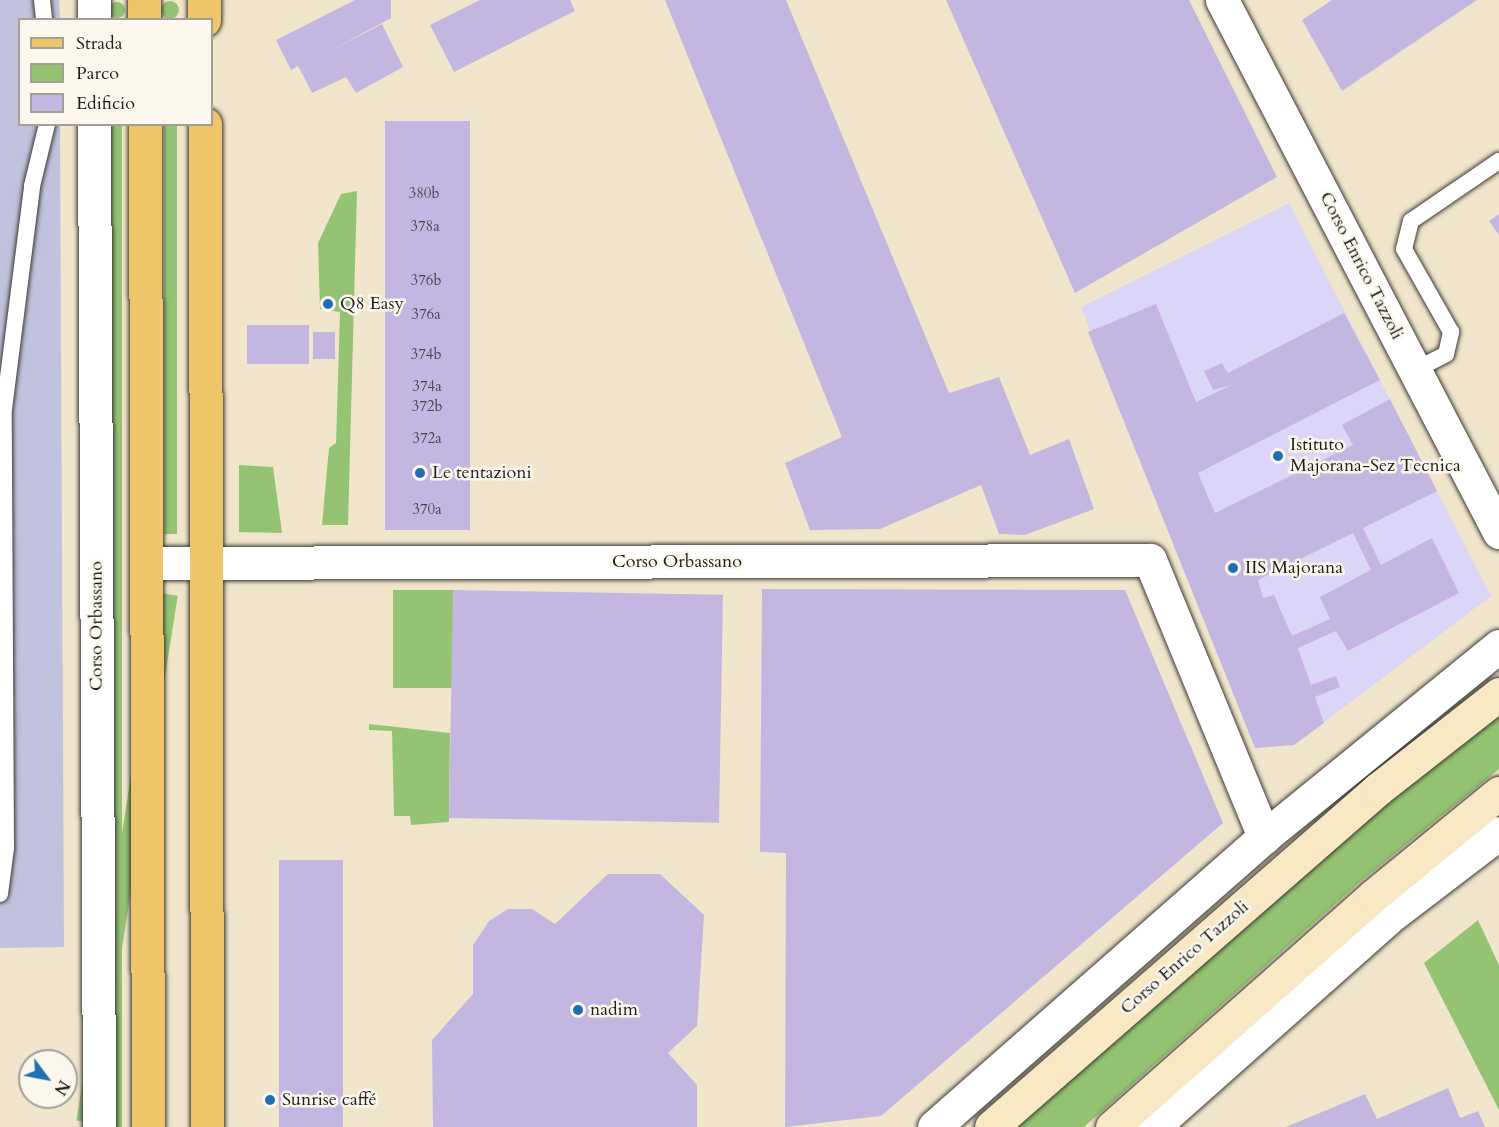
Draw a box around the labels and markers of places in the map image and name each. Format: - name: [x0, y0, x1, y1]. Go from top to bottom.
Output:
- place label: Q8 Easy: [340, 293, 404, 315]
- marker: Q8 Easy: [321, 297, 335, 311]
- place label: Istituto Majorana-Sez Tecnica: [1290, 435, 1461, 478]
- marker: Istituto Majorana-Sez Tecnica: [1271, 449, 1285, 463]
- place label: Le tentazioni: [432, 462, 532, 484]
- marker: Le tentazioni: [413, 466, 427, 480]
- place label: IIS Majorana: [1245, 557, 1343, 579]
- marker: IIS Majorana: [1226, 561, 1240, 575]
- place label: nadim: [590, 999, 638, 1021]
- marker: nadim: [571, 1003, 585, 1017]
- place label: Sunrise caffé: [282, 1089, 377, 1111]
- marker: Sunrise caffé: [263, 1093, 277, 1107]

